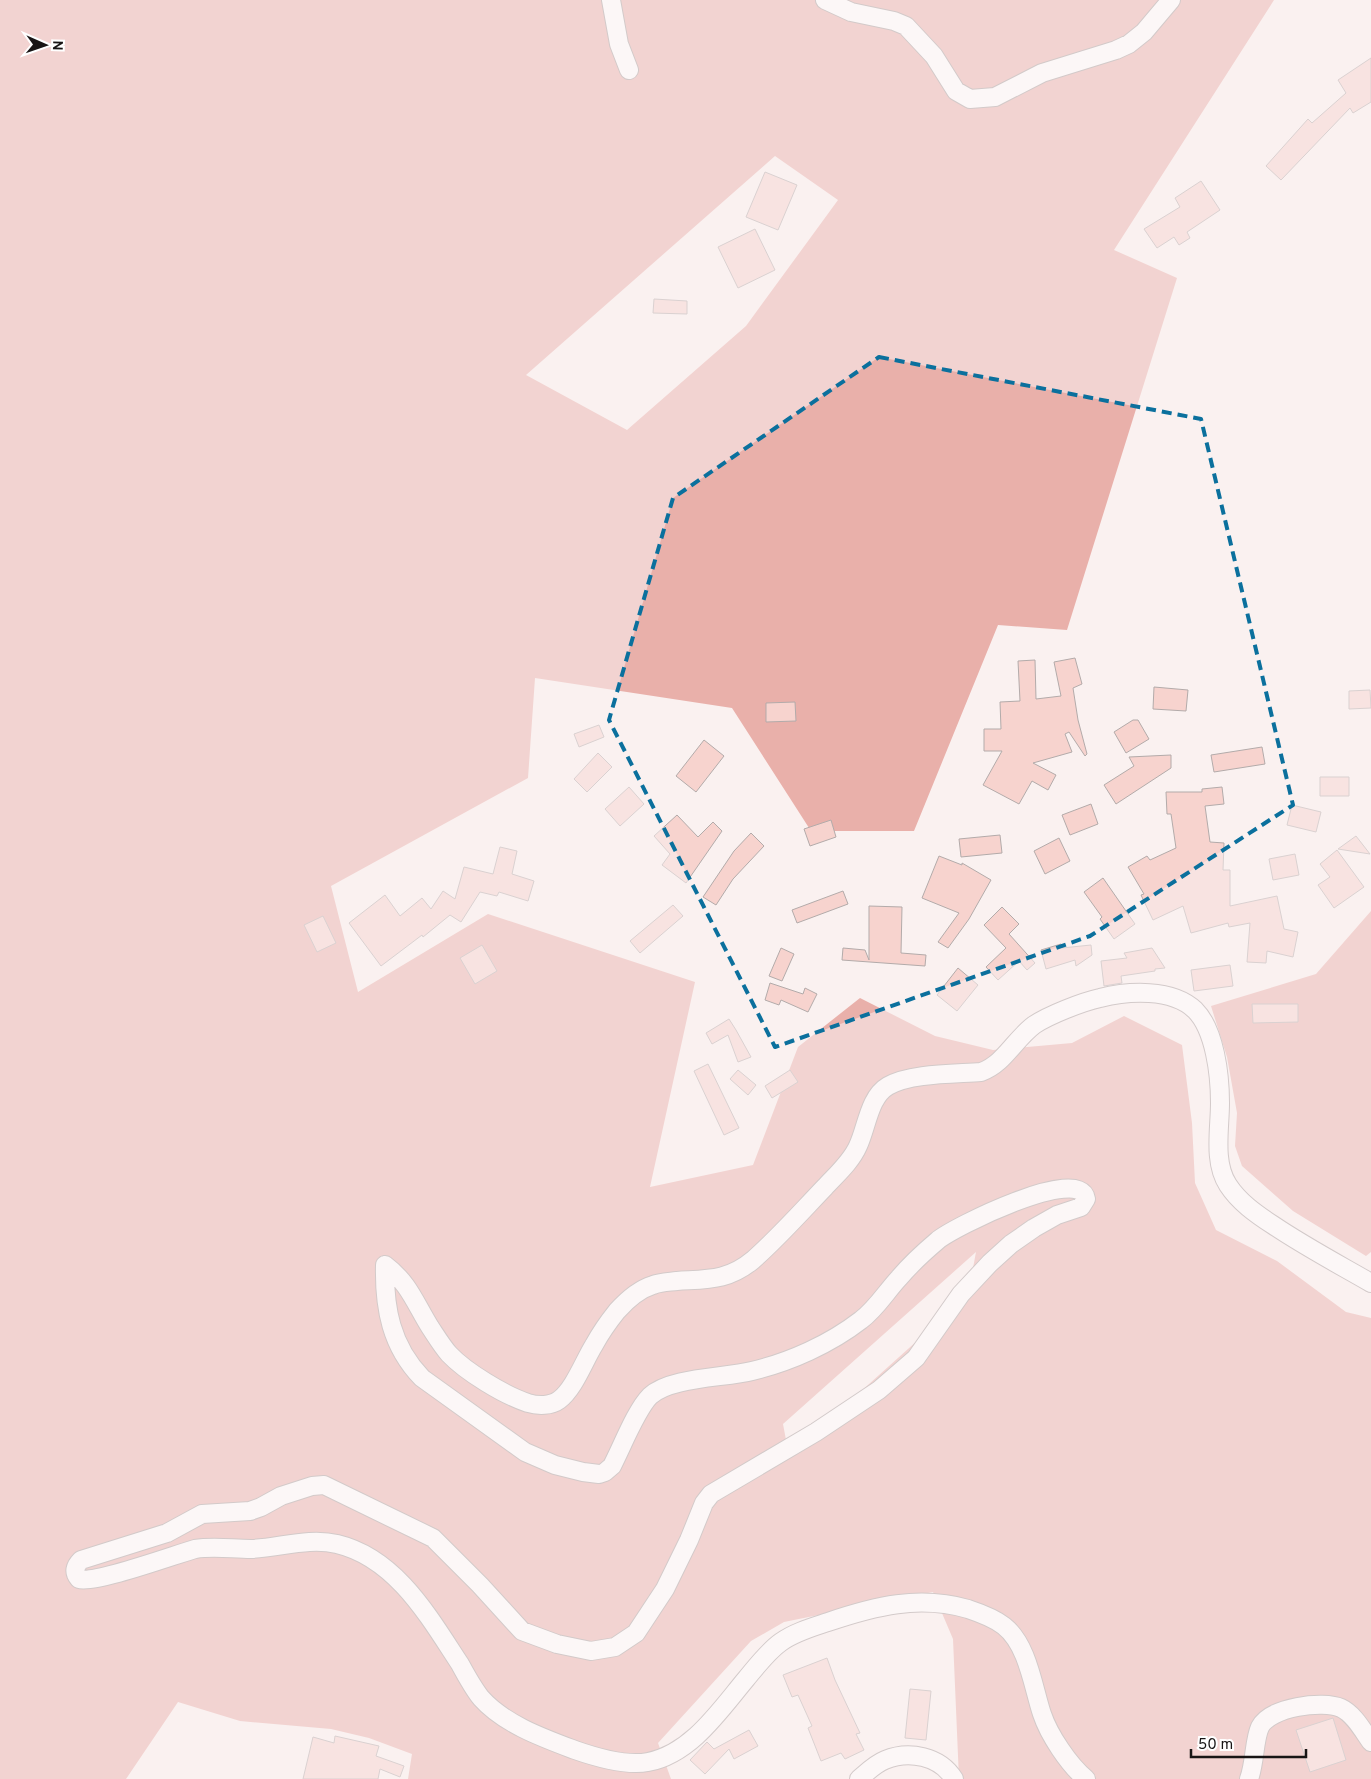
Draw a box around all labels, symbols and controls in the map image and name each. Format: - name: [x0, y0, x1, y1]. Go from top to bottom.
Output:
- north arrow: [20, 20, 70, 70]
- text: N: [48, 40, 65, 51]
- scale bar: [1191, 1726, 1306, 1758]
- text: 50 m: [1198, 1736, 1233, 1755]

